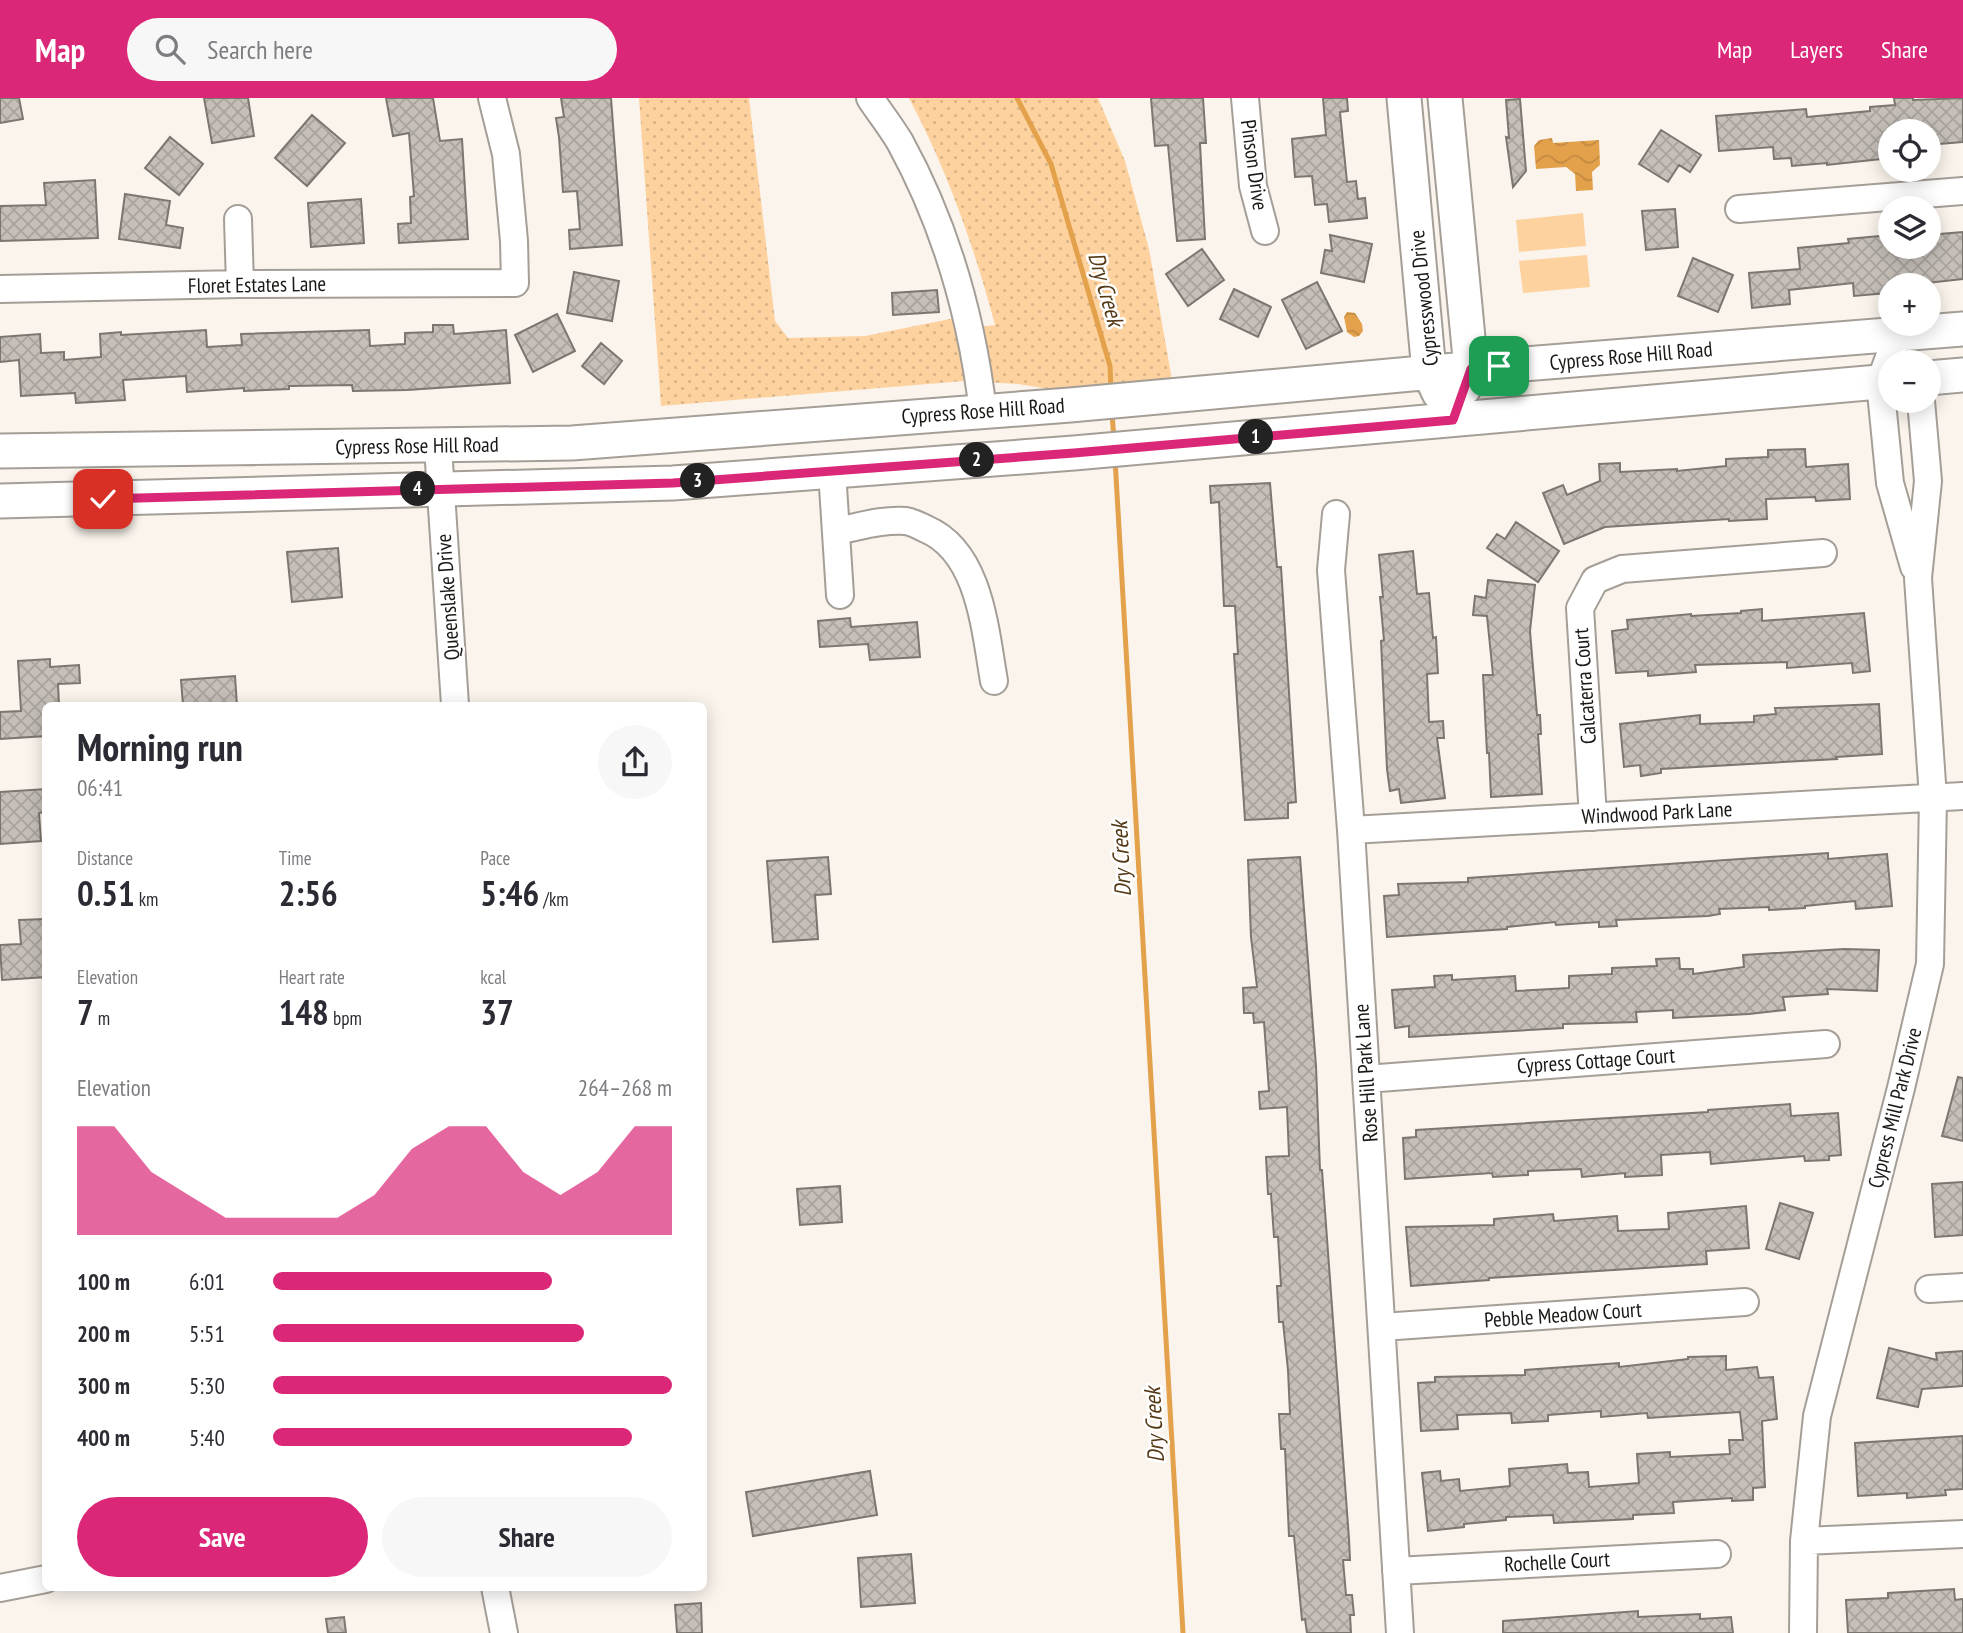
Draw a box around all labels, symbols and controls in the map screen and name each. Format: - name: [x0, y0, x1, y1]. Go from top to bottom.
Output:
- search box: [127, 18, 617, 81]
- text: Map: [35, 28, 85, 71]
- icon: search: [151, 30, 189, 68]
- text: Search here: [207, 33, 313, 66]
- text: Map: [1717, 34, 1752, 65]
- text: Layers: [1790, 34, 1843, 65]
- text: Share: [1881, 34, 1928, 65]
- street label: Pinson Drive: [1235, 118, 1274, 212]
- map controls: [1878, 119, 1941, 413]
- button: locate: [1878, 119, 1941, 182]
- button: layers: [1878, 196, 1941, 259]
- street label: Cypresswood Drive: [1403, 229, 1444, 367]
- water label: Dry Creek: [1082, 249, 1132, 332]
- street label: Floret Estates Lane: [188, 270, 326, 299]
- button: +: [1878, 273, 1941, 336]
- street label: Cypress Rose Hill Road: [1548, 335, 1714, 376]
- pin: [1469, 336, 1529, 396]
- icon: arrive: [1480, 347, 1518, 385]
- button: −: [1878, 350, 1941, 413]
- street label: Cypress Rose Hill Road: [901, 391, 1065, 430]
- pin: 1: [1238, 420, 1274, 454]
- text: 1: [1251, 424, 1260, 448]
- street label: Cypress Rose Hill Road: [335, 431, 499, 460]
- pin: 2: [960, 442, 995, 478]
- text: 2: [972, 447, 981, 471]
- pin: 3: [680, 464, 716, 498]
- text: 3: [693, 468, 702, 492]
- pin: [73, 469, 133, 529]
- pin: 4: [400, 472, 436, 506]
- text: 4: [413, 476, 422, 500]
- icon: check: [84, 480, 122, 518]
- street label: Queenslake Drive: [430, 533, 465, 661]
- street label: Calcaterra Court: [1567, 627, 1602, 745]
- text: Morning run: [77, 722, 243, 771]
- button: share: [598, 725, 672, 799]
- text: 06:41: [77, 773, 123, 802]
- street label: Windwood Park Lane: [1581, 795, 1733, 830]
- water label: Dry Creek: [1104, 817, 1137, 897]
- text: Distance: [77, 846, 133, 870]
- text: Time: [279, 846, 312, 870]
- text: Pace: [480, 846, 510, 870]
- text: 0.51: [77, 870, 135, 916]
- text: 2:56: [279, 870, 338, 916]
- text: 5:46: [480, 870, 539, 916]
- text: km: [135, 887, 158, 911]
- text: /km: [539, 887, 569, 911]
- text: Elevation: [77, 965, 138, 989]
- text: Heart rate: [279, 965, 345, 989]
- text: kcal: [480, 965, 506, 989]
- text: 7: [77, 989, 94, 1035]
- text: 148: [279, 989, 329, 1035]
- text: 37: [480, 989, 514, 1035]
- street label: Rose Hill Park Lane: [1347, 1003, 1384, 1143]
- text: m: [94, 1006, 110, 1030]
- text: bpm: [329, 1006, 362, 1030]
- street label: Cypress Mill Park Drive: [1862, 1025, 1928, 1191]
- street label: Cypress Cottage Court: [1516, 1041, 1676, 1079]
- text: Elevation: [77, 1073, 151, 1102]
- text: 264–268 m: [578, 1073, 672, 1102]
- text: 100 m: [77, 1267, 130, 1296]
- text: 6:01: [189, 1267, 225, 1296]
- street label: Pebble Meadow Court: [1483, 1296, 1643, 1333]
- text: 200 m: [77, 1319, 130, 1348]
- text: 5:51: [189, 1319, 225, 1348]
- text: 300 m: [77, 1371, 130, 1400]
- text: 5:30: [189, 1371, 225, 1400]
- water label: Dry Creek: [1137, 1383, 1170, 1463]
- text: 400 m: [77, 1423, 130, 1452]
- text: 5:40: [189, 1423, 225, 1452]
- button: Save: [77, 1497, 368, 1577]
- button: Share: [382, 1497, 672, 1577]
- street label: Rochelle Court: [1503, 1545, 1611, 1578]

